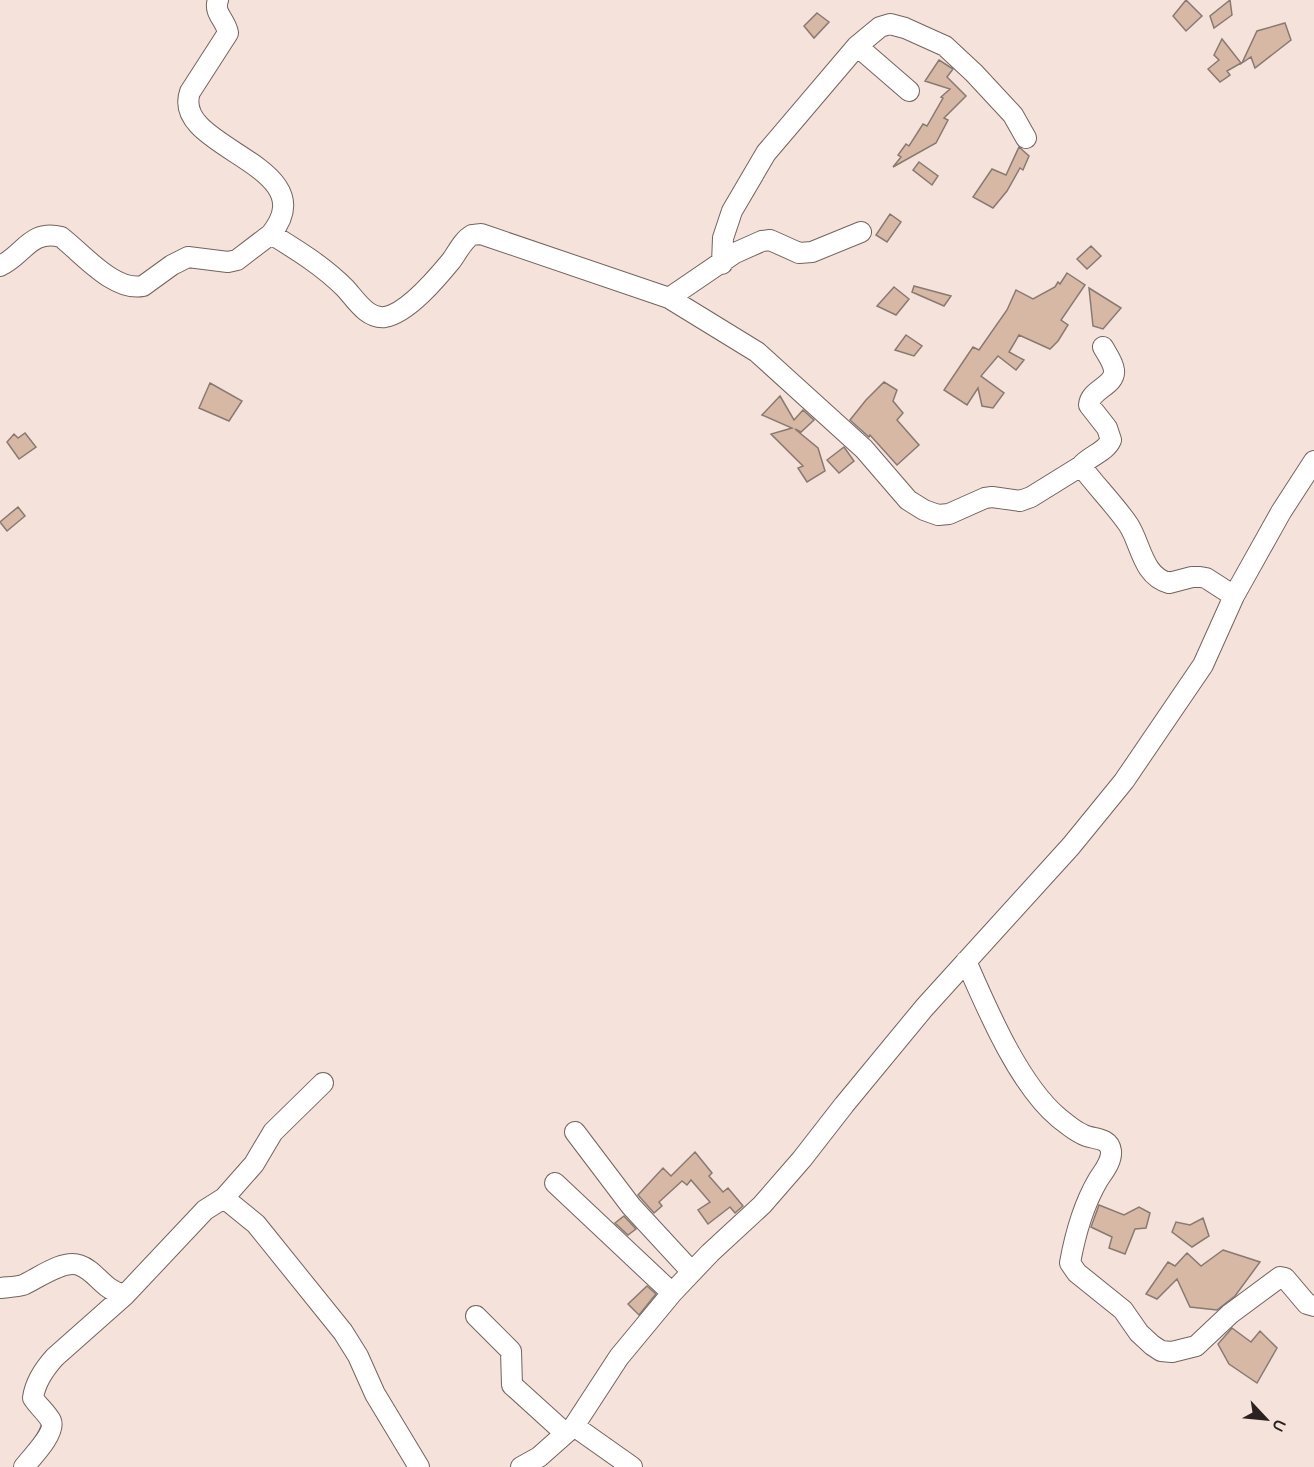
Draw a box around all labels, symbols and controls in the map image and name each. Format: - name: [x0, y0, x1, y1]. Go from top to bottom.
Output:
- north arrow: [1236, 1389, 1296, 1449]
- text: U: [1268, 1416, 1291, 1435]

